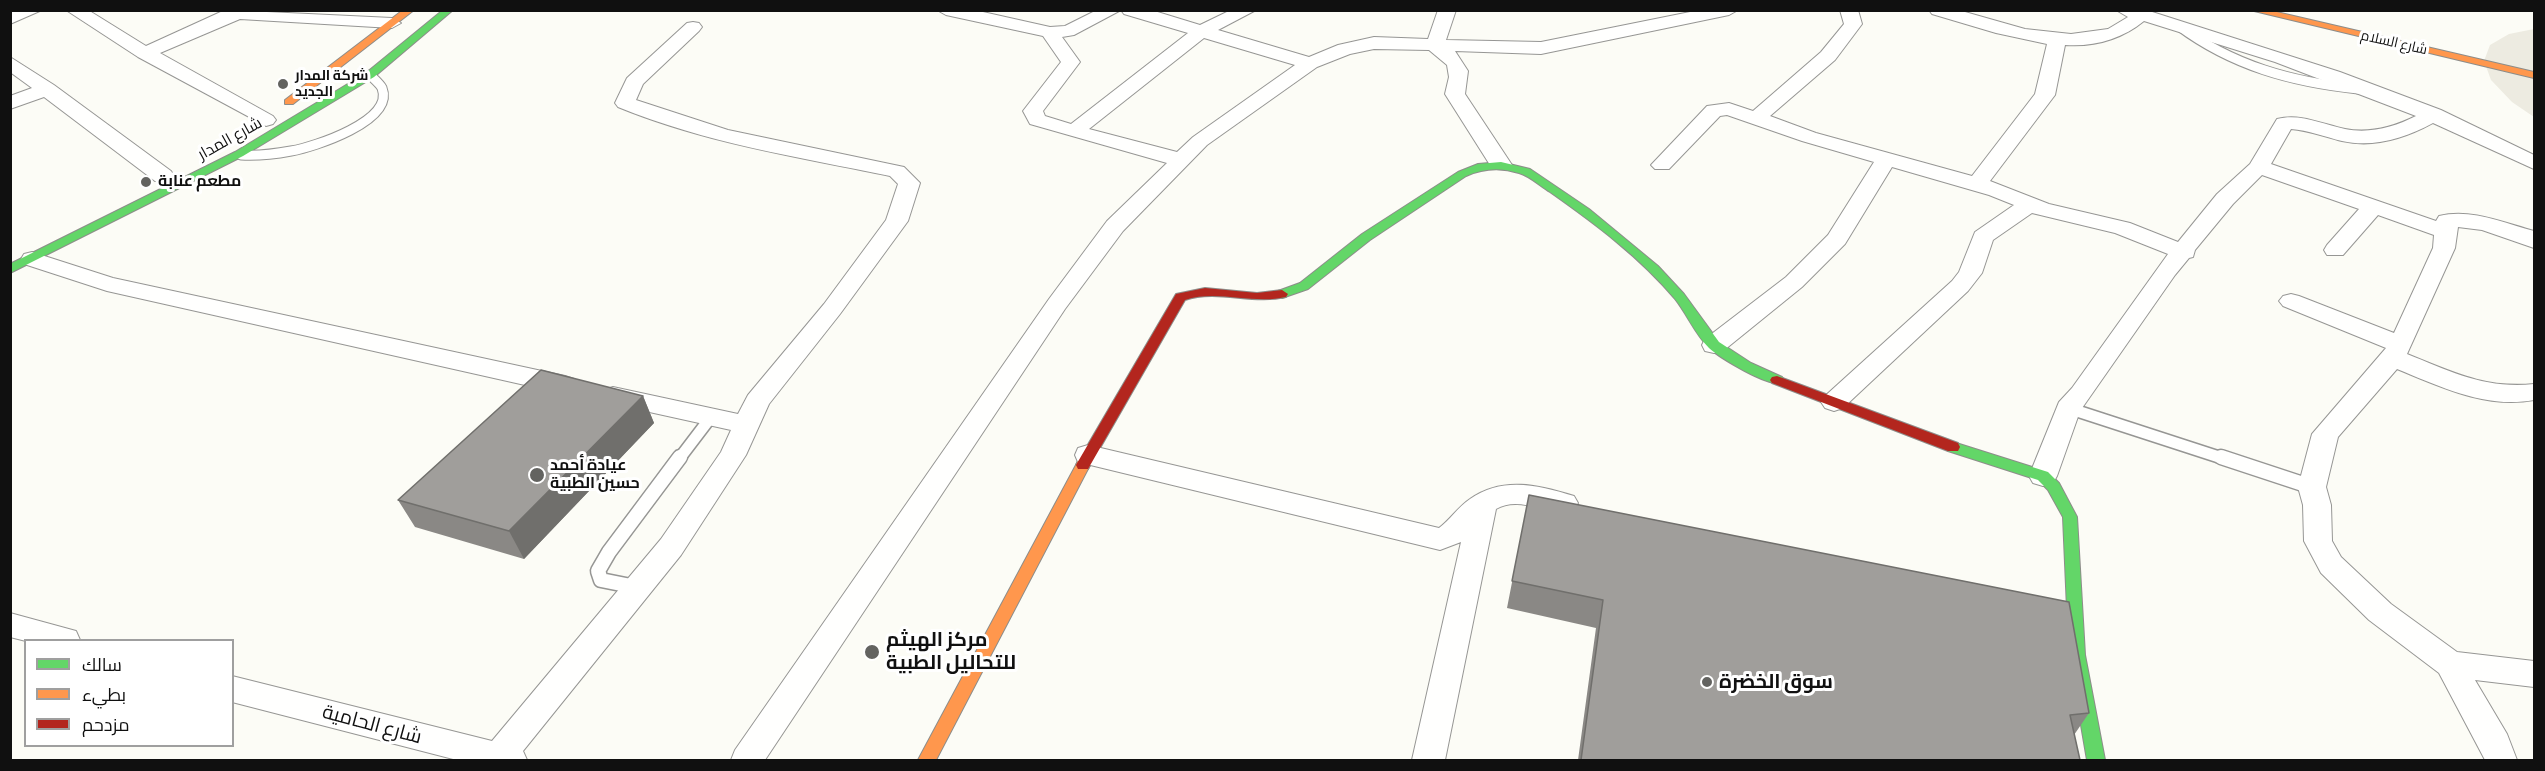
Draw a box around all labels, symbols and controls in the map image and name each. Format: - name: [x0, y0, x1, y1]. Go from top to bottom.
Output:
- street label: شارع السلام: [2359, 27, 2429, 59]
- place label: شركة المدار الجديد: [295, 68, 368, 100]
- marker: شركة المدار الجديد: [276, 77, 290, 91]
- street label: شارع المدار: [194, 113, 266, 165]
- place label: مطعم عنابة: [158, 172, 241, 192]
- marker: مطعم عنابة: [139, 175, 153, 189]
- place label: عيادة أحمد حسين الطبية: [550, 456, 640, 494]
- marker: عيادة أحمد حسين الطبية: [528, 466, 546, 484]
- place label: مركز الهيثم للتحاليل الطبية: [886, 628, 1016, 675]
- legend: [24, 639, 234, 747]
- marker: مركز الهيثم للتحاليل الطبية: [863, 643, 881, 661]
- text: سالك: [82, 654, 122, 676]
- place label: سوق الخضرة: [1719, 670, 1833, 694]
- marker: سوق الخضرة: [1700, 675, 1714, 689]
- text: بطيء: [82, 684, 126, 706]
- street label: شارع الحامية: [320, 700, 424, 750]
- text: مزدحم: [82, 714, 130, 736]

